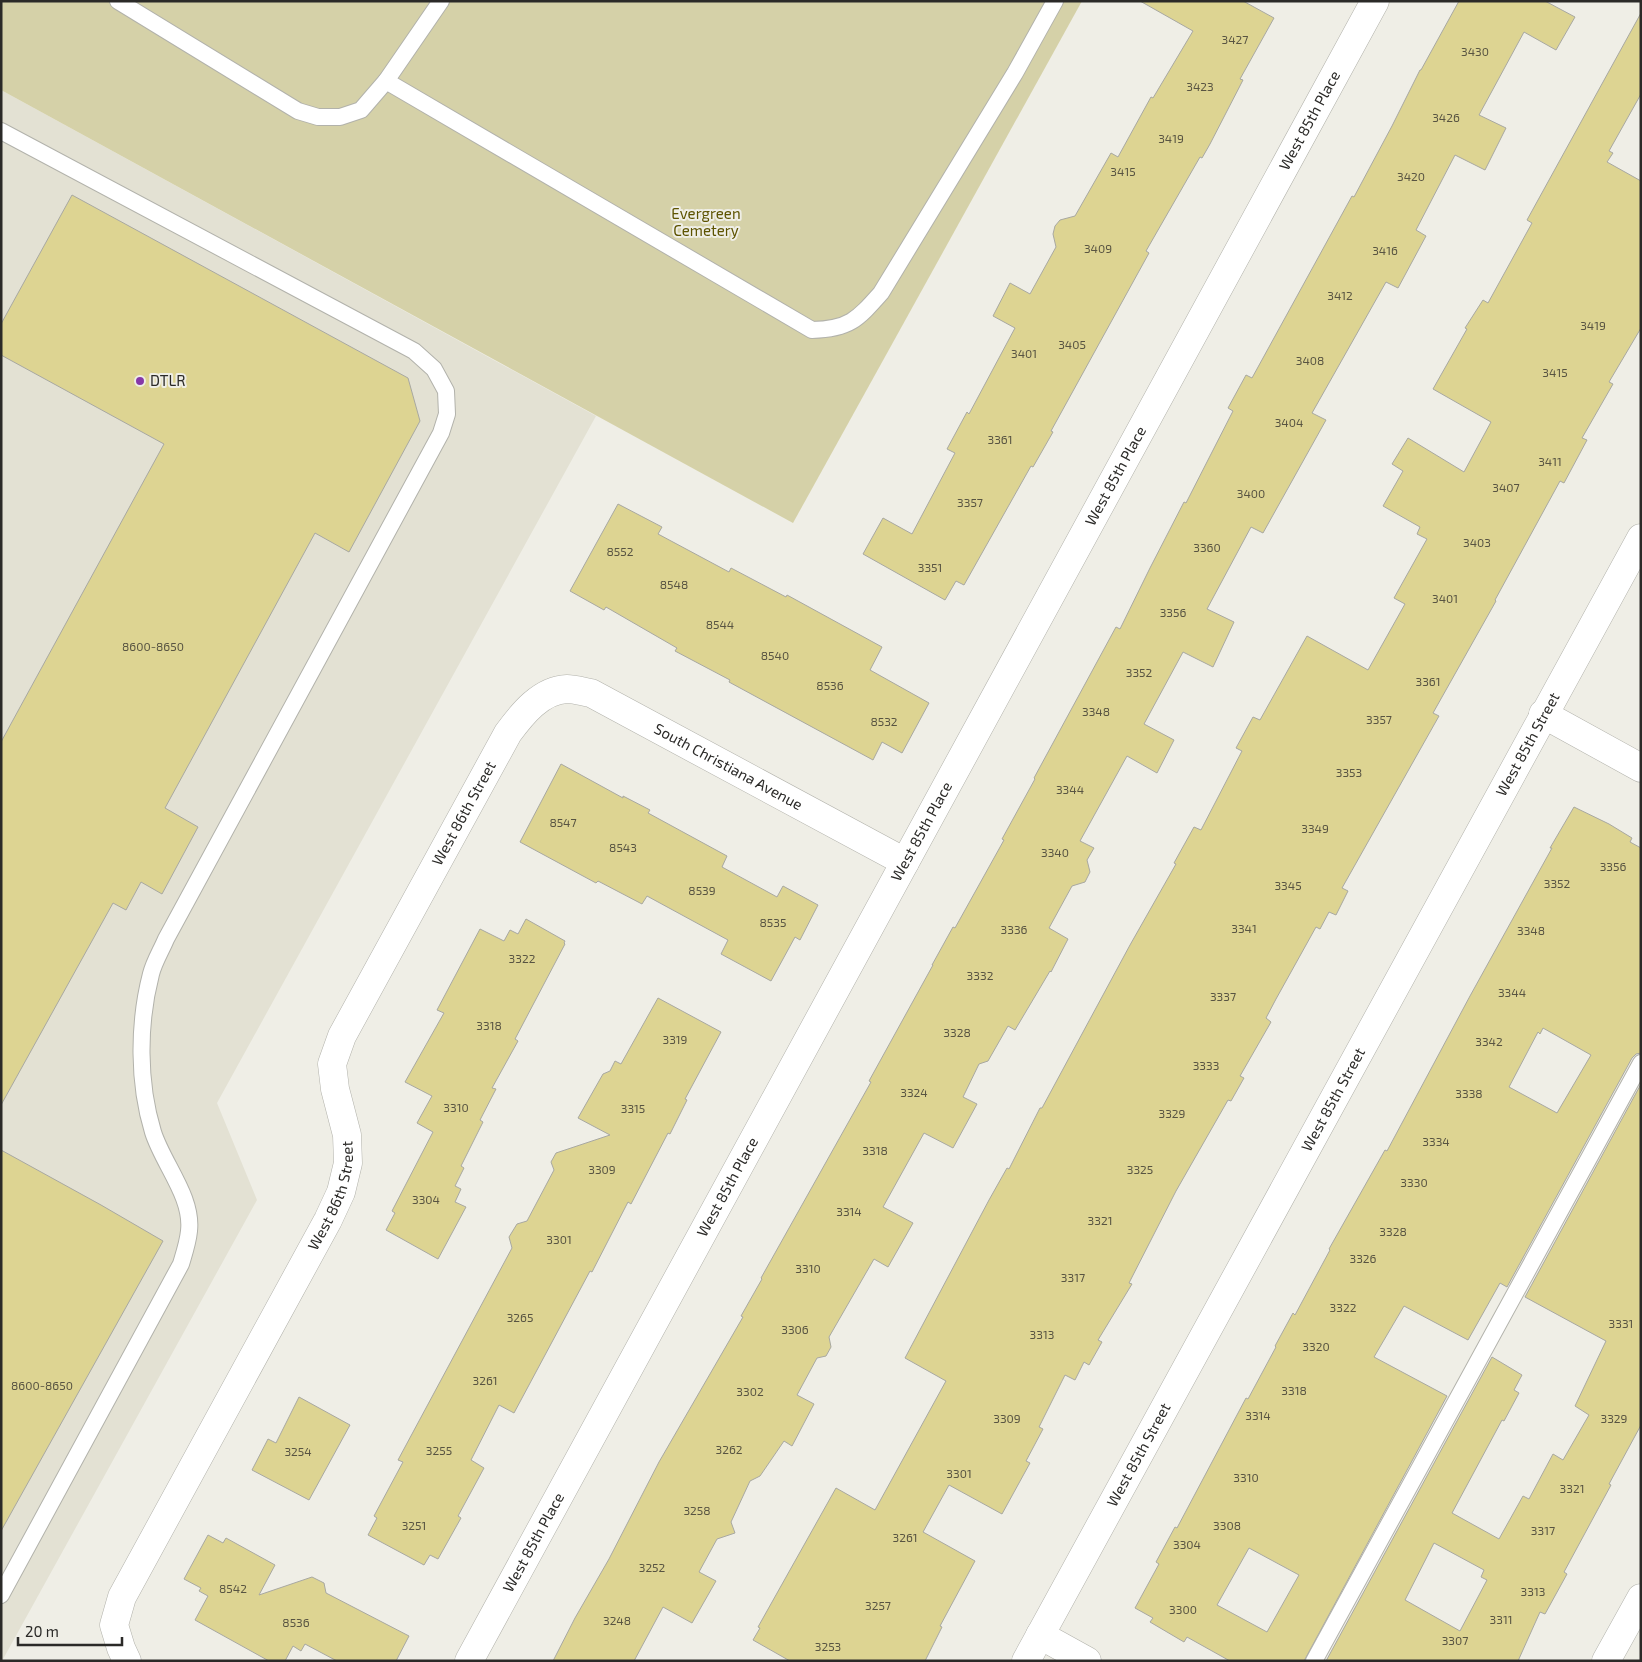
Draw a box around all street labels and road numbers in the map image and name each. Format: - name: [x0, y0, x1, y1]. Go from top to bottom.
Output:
- street label: West 85th Place: [1275, 67, 1343, 173]
- street label: West 85th Place: [1080, 423, 1149, 528]
- street label: West 85th Street: [1491, 689, 1563, 799]
- street label: South Christiana Avenue: [651, 719, 806, 813]
- street label: West 86th Street: [427, 758, 499, 868]
- street label: West 85th Place: [886, 778, 955, 884]
- street label: West 85th Street: [1297, 1044, 1368, 1154]
- street label: West 85th Place: [692, 1134, 761, 1239]
- street label: West 86th Street: [303, 1140, 356, 1253]
- street label: West 85th Street: [1102, 1399, 1174, 1509]
- street label: West 85th Place: [498, 1489, 567, 1595]

